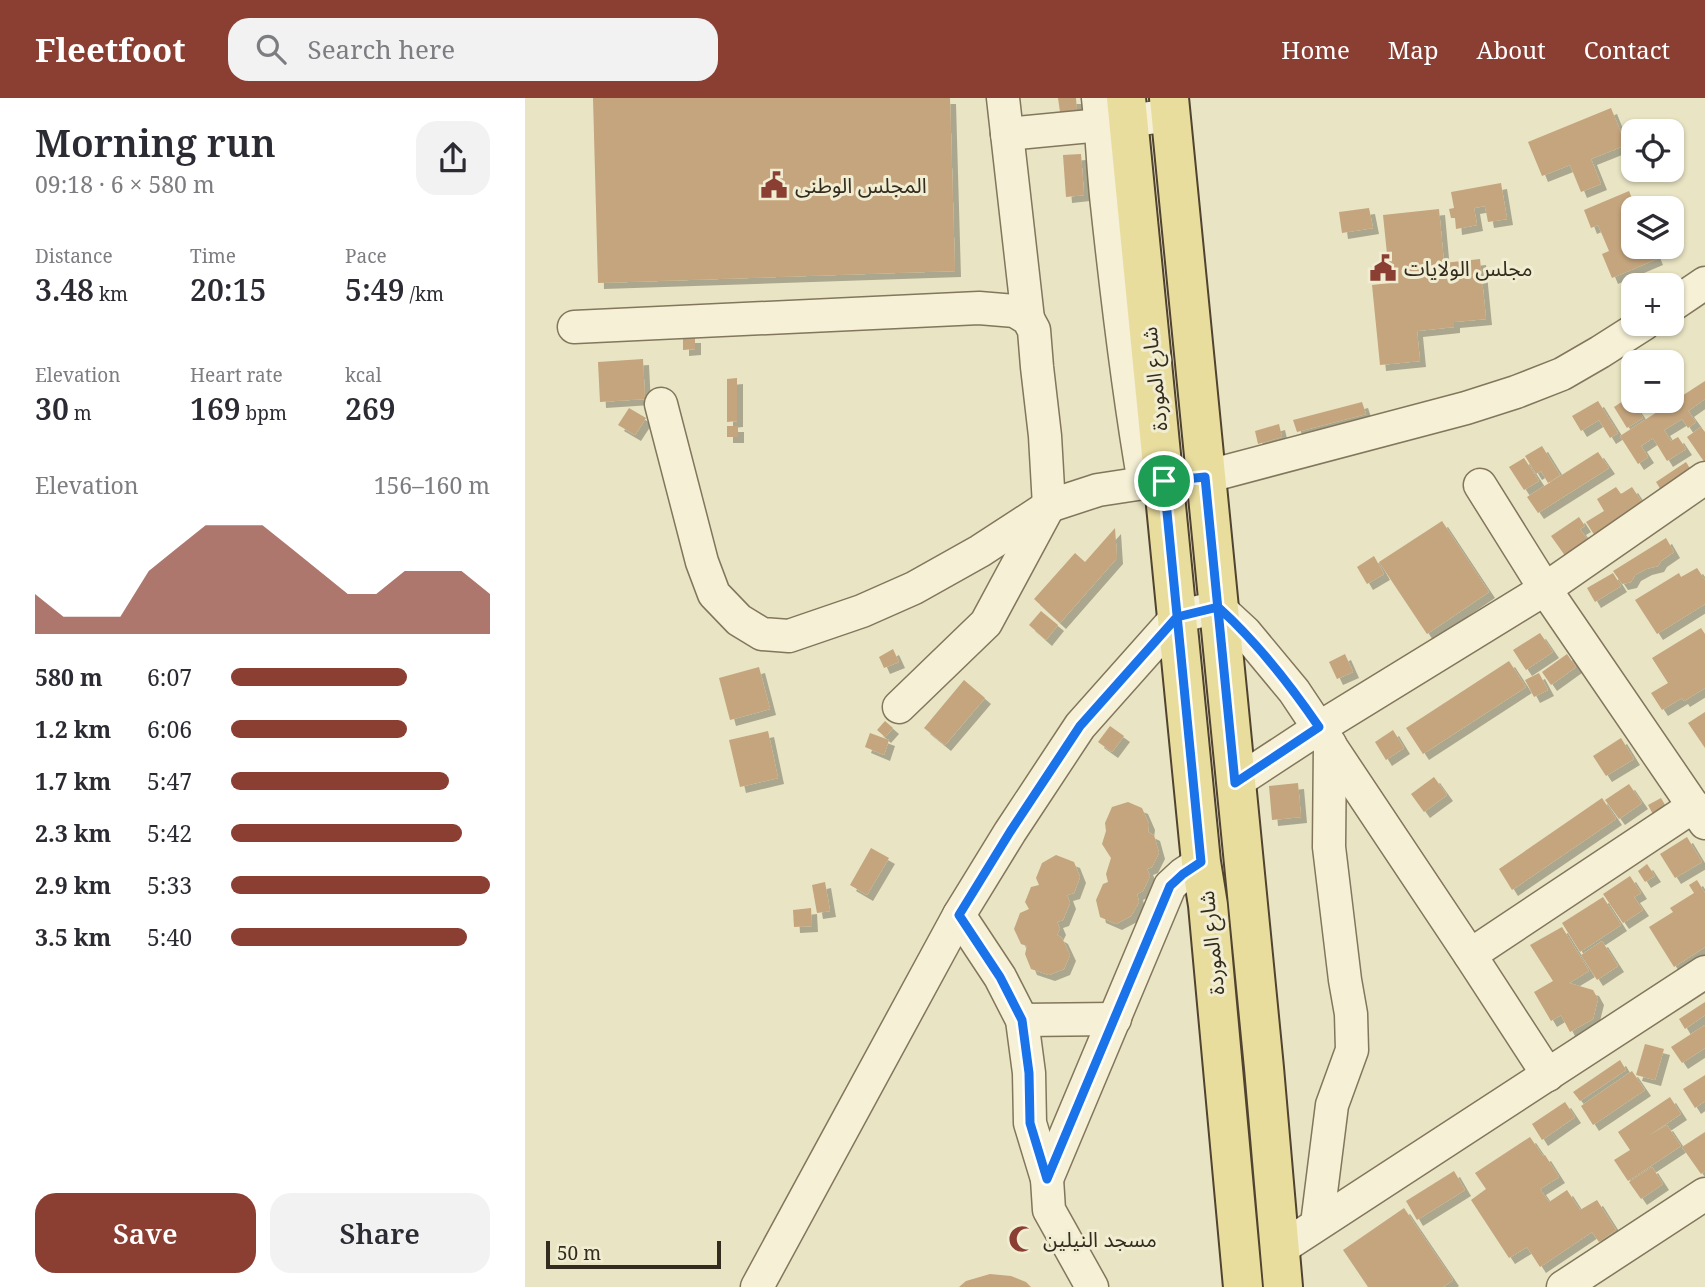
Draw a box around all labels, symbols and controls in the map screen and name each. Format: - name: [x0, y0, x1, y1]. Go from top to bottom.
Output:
- search box: [228, 18, 718, 81]
- text: Fleetfoot: [35, 27, 186, 72]
- icon: search: [252, 30, 290, 68]
- text: Search here: [308, 31, 455, 67]
- text: Home: [1281, 33, 1350, 66]
- text: Map: [1388, 33, 1439, 66]
- text: About: [1477, 33, 1546, 66]
- text: Contact: [1584, 33, 1670, 66]
- text: Morning run: [35, 116, 276, 168]
- map controls: [1621, 119, 1684, 413]
- button: locate: [1621, 119, 1684, 182]
- button: share: [416, 121, 490, 195]
- text: 09:18 · 6 × 580 m: [35, 168, 215, 200]
- public building icon: المجلس الوطنى: [759, 170, 789, 200]
- place label: المجلس الوطنى: [795, 171, 927, 199]
- button: layers: [1621, 196, 1684, 259]
- text: Distance: [35, 243, 113, 269]
- text: Time: [190, 243, 236, 269]
- text: Pace: [345, 243, 387, 269]
- public building icon: مجلس الولايات: [1368, 253, 1398, 283]
- place label: مجلس الولايات: [1404, 254, 1533, 282]
- text: 3.48: [35, 269, 94, 310]
- text: 20:15: [190, 269, 266, 310]
- text: 5:49: [345, 269, 405, 310]
- button: +: [1621, 273, 1684, 336]
- text: km: [94, 281, 128, 307]
- text: /km: [405, 281, 444, 307]
- street label: شارع الموردة: [1135, 325, 1175, 432]
- button: −: [1621, 350, 1684, 413]
- text: Elevation: [35, 362, 121, 388]
- text: Heart rate: [190, 362, 283, 388]
- text: kcal: [345, 362, 382, 388]
- text: 30: [35, 388, 69, 429]
- text: 169: [190, 388, 241, 429]
- text: 269: [345, 388, 396, 429]
- text: m: [69, 400, 92, 426]
- text: bpm: [241, 400, 287, 426]
- pin: [1134, 451, 1194, 511]
- icon: arrive: [1145, 462, 1183, 500]
- text: Elevation: [35, 469, 139, 501]
- text: 156–160 m: [374, 469, 490, 501]
- text: 580 m: [35, 661, 103, 693]
- text: 6:07: [147, 661, 192, 693]
- text: 1.2 km: [35, 713, 111, 745]
- text: 6:06: [147, 713, 192, 745]
- text: 1.7 km: [35, 765, 111, 797]
- text: 5:47: [147, 765, 192, 797]
- text: 2.3 km: [35, 817, 111, 849]
- text: 5:42: [147, 817, 192, 849]
- text: 2.9 km: [35, 869, 111, 901]
- text: 5:33: [147, 869, 192, 901]
- street label: شارع الموردة: [1192, 889, 1232, 996]
- text: 3.5 km: [35, 921, 111, 953]
- text: 5:40: [147, 921, 192, 953]
- button: Save: [35, 1193, 256, 1273]
- button: Share: [270, 1193, 490, 1273]
- mosque icon: مسجد النيلين: [1007, 1224, 1037, 1254]
- place label: مسجد النيلين: [1043, 1225, 1157, 1253]
- scale bar: [546, 1238, 721, 1270]
- text: 50 m: [557, 1240, 601, 1266]

